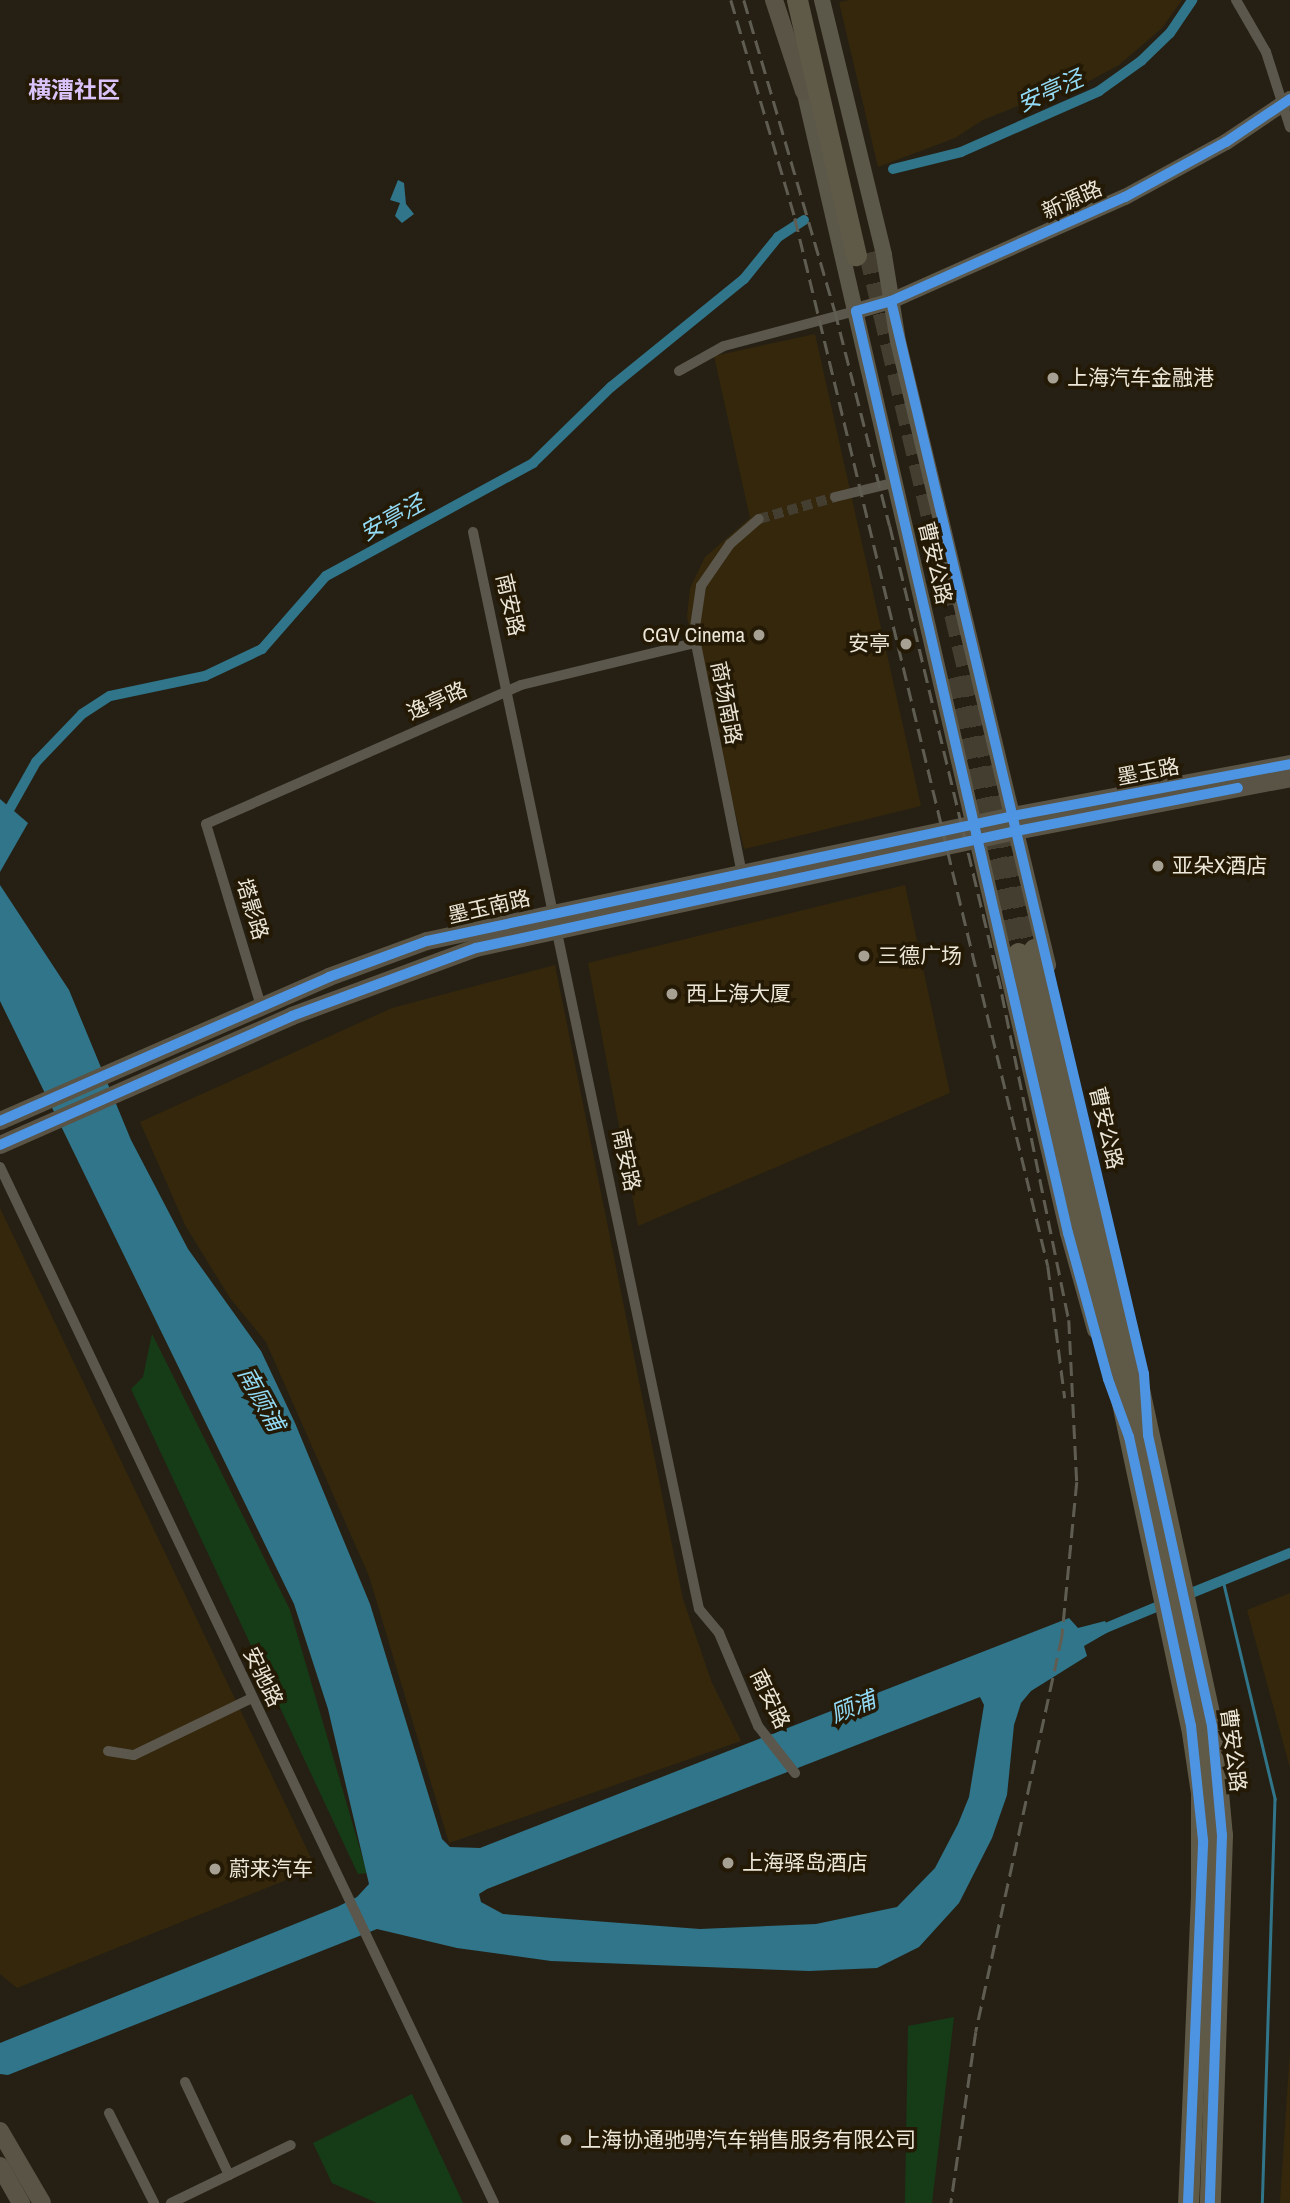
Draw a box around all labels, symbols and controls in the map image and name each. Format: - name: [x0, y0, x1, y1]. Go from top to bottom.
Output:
- water label: 安亭泾: [1013, 64, 1087, 118]
- district label: 横漕社区: [28, 76, 120, 104]
- street label: 新源路: [1038, 176, 1106, 224]
- place label: 上海汽车金融港: [1067, 365, 1214, 391]
- marker: 上海汽车金融港: [1045, 370, 1061, 386]
- water label: 安亭泾: [355, 489, 429, 547]
- street label: 曹安公路: [913, 519, 957, 607]
- street label: 南安路: [491, 571, 529, 639]
- place label: CGV Cinema: [643, 622, 745, 648]
- marker: CGV Cinema: [751, 627, 767, 643]
- place label: 安亭: [848, 631, 890, 657]
- marker: 安亭: [896, 634, 916, 654]
- street label: 商场南路: [706, 659, 746, 747]
- street label: 逸亭路: [403, 677, 471, 725]
- street label: 墨玉路: [1115, 754, 1181, 790]
- place label: 亚朵X酒店: [1172, 853, 1267, 879]
- marker: 亚朵X酒店: [1150, 858, 1166, 874]
- street label: 塔影路: [231, 875, 273, 943]
- street label: 墨玉南路: [445, 885, 533, 929]
- place label: 三德广场: [878, 943, 962, 969]
- marker: 三德广场: [856, 948, 872, 964]
- place label: 西上海大厦: [686, 981, 791, 1007]
- marker: 西上海大厦: [664, 986, 680, 1002]
- street label: 曹安公路: [1084, 1084, 1128, 1172]
- street label: 南安路: [607, 1127, 645, 1193]
- water label: 南顾浦: [232, 1362, 290, 1436]
- street label: 安驰路: [238, 1643, 288, 1711]
- street label: 南安路: [745, 1665, 795, 1733]
- water label: 顾浦: [827, 1686, 879, 1728]
- street label: 曹安公路: [1215, 1707, 1251, 1793]
- place label: 上海驿岛酒店: [742, 1850, 868, 1876]
- marker: 上海驿岛酒店: [720, 1855, 736, 1871]
- place label: 蔚来汽车: [229, 1856, 313, 1882]
- marker: 蔚来汽车: [207, 1861, 223, 1877]
- place label: 上海协通驰骋汽车销售服务有限公司: [580, 2127, 916, 2153]
- marker: 上海协通驰骋汽车销售服务有限公司: [558, 2132, 574, 2148]

